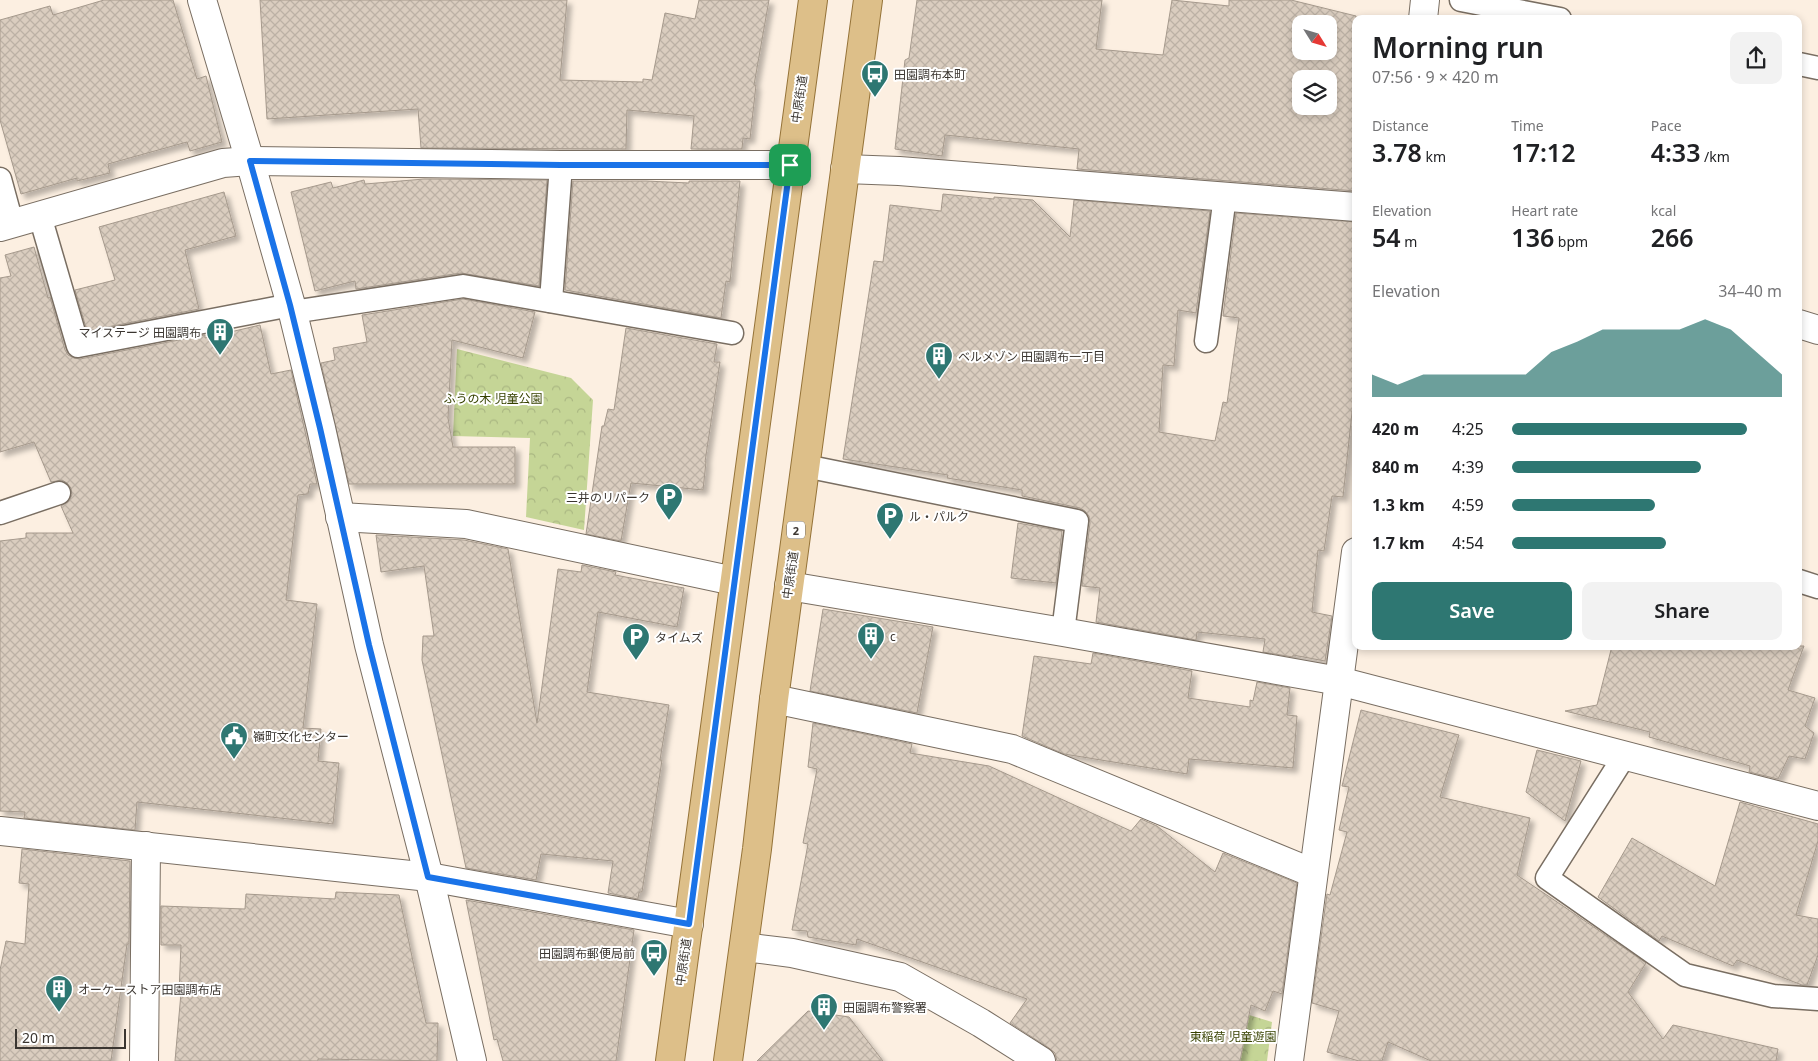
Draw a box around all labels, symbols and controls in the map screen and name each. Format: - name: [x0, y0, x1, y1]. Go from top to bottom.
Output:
- north arrow: [1292, 15, 1338, 60]
- map controls: [1292, 15, 1337, 115]
- text: Morning run: [1372, 28, 1544, 66]
- button: share: [1730, 32, 1782, 84]
- bus stop icon: 田園調布本町: [860, 59, 890, 98]
- place label: 田園調布本町: [894, 66, 966, 83]
- text: 07:56 · 9 × 420 m: [1372, 66, 1499, 88]
- button: layers: [1292, 70, 1337, 115]
- street label: 中原街道: [787, 74, 811, 124]
- text: Distance: [1372, 116, 1429, 135]
- text: Time: [1511, 116, 1544, 135]
- text: Pace: [1651, 116, 1682, 135]
- text: 3.78: [1372, 135, 1422, 169]
- text: 17:12: [1511, 135, 1575, 169]
- text: 4:33: [1651, 135, 1700, 169]
- pin: [769, 144, 811, 186]
- text: km: [1422, 147, 1446, 166]
- text: /km: [1700, 147, 1730, 166]
- icon: arrive: [776, 151, 804, 179]
- text: Elevation: [1372, 201, 1432, 220]
- text: Heart rate: [1511, 201, 1578, 220]
- text: kcal: [1651, 201, 1676, 220]
- text: 54: [1372, 220, 1401, 254]
- text: 136: [1511, 220, 1554, 254]
- text: 266: [1651, 220, 1694, 254]
- text: m: [1401, 232, 1417, 251]
- text: bpm: [1554, 232, 1588, 251]
- text: Elevation: [1372, 280, 1440, 302]
- text: 34–40 m: [1718, 280, 1782, 302]
- building icon: マイステージ 田園調布: [205, 317, 235, 356]
- place label: マイステージ 田園調布: [78, 324, 201, 341]
- building icon: ベルメゾン 田園調布一丁目: [924, 341, 954, 380]
- place label: ベルメゾン 田園調布一丁目: [958, 348, 1105, 365]
- park label: ふうの木 児童公園: [443, 390, 543, 407]
- text: 420 m: [1372, 418, 1419, 440]
- text: 4:25: [1452, 418, 1484, 440]
- text: 840 m: [1372, 456, 1419, 478]
- text: 4:39: [1452, 456, 1484, 478]
- parking icon: 三井のリパーク: [654, 482, 684, 521]
- place label: 三井のリパーク: [566, 489, 650, 506]
- text: 1.3 km: [1372, 494, 1424, 516]
- text: 4:59: [1452, 494, 1484, 516]
- parking icon: ル・パルク: [875, 501, 905, 540]
- place label: ル・パルク: [909, 508, 969, 525]
- road number: 2: [787, 522, 805, 538]
- text: 1.7 km: [1372, 532, 1424, 554]
- text: 4:54: [1452, 532, 1484, 554]
- street label: 中原街道: [778, 550, 802, 600]
- button: Save: [1372, 582, 1572, 640]
- button: Share: [1582, 582, 1782, 640]
- building icon: c: [856, 621, 886, 660]
- parking icon: タイムズ: [621, 622, 651, 661]
- place label: c: [890, 628, 896, 645]
- place label: タイムズ: [655, 629, 703, 646]
- public building icon: 嶺町文化センター: [219, 721, 249, 760]
- place label: 嶺町文化センター: [253, 728, 349, 745]
- street label: 中原街道: [671, 937, 695, 987]
- bus stop icon: 田園調布郵便局前: [639, 938, 669, 977]
- place label: 田園調布郵便局前: [539, 945, 635, 962]
- building icon: オーケーストア田園調布店: [44, 974, 74, 1013]
- place label: オーケーストア田園調布店: [78, 981, 221, 998]
- building icon: 田園調布警察署: [809, 992, 839, 1031]
- place label: 田園調布警察署: [843, 999, 927, 1016]
- scale bar: [15, 1026, 126, 1049]
- text: 20 m: [22, 1028, 55, 1047]
- park label: 東稲荷 児童遊園: [1189, 1028, 1277, 1045]

